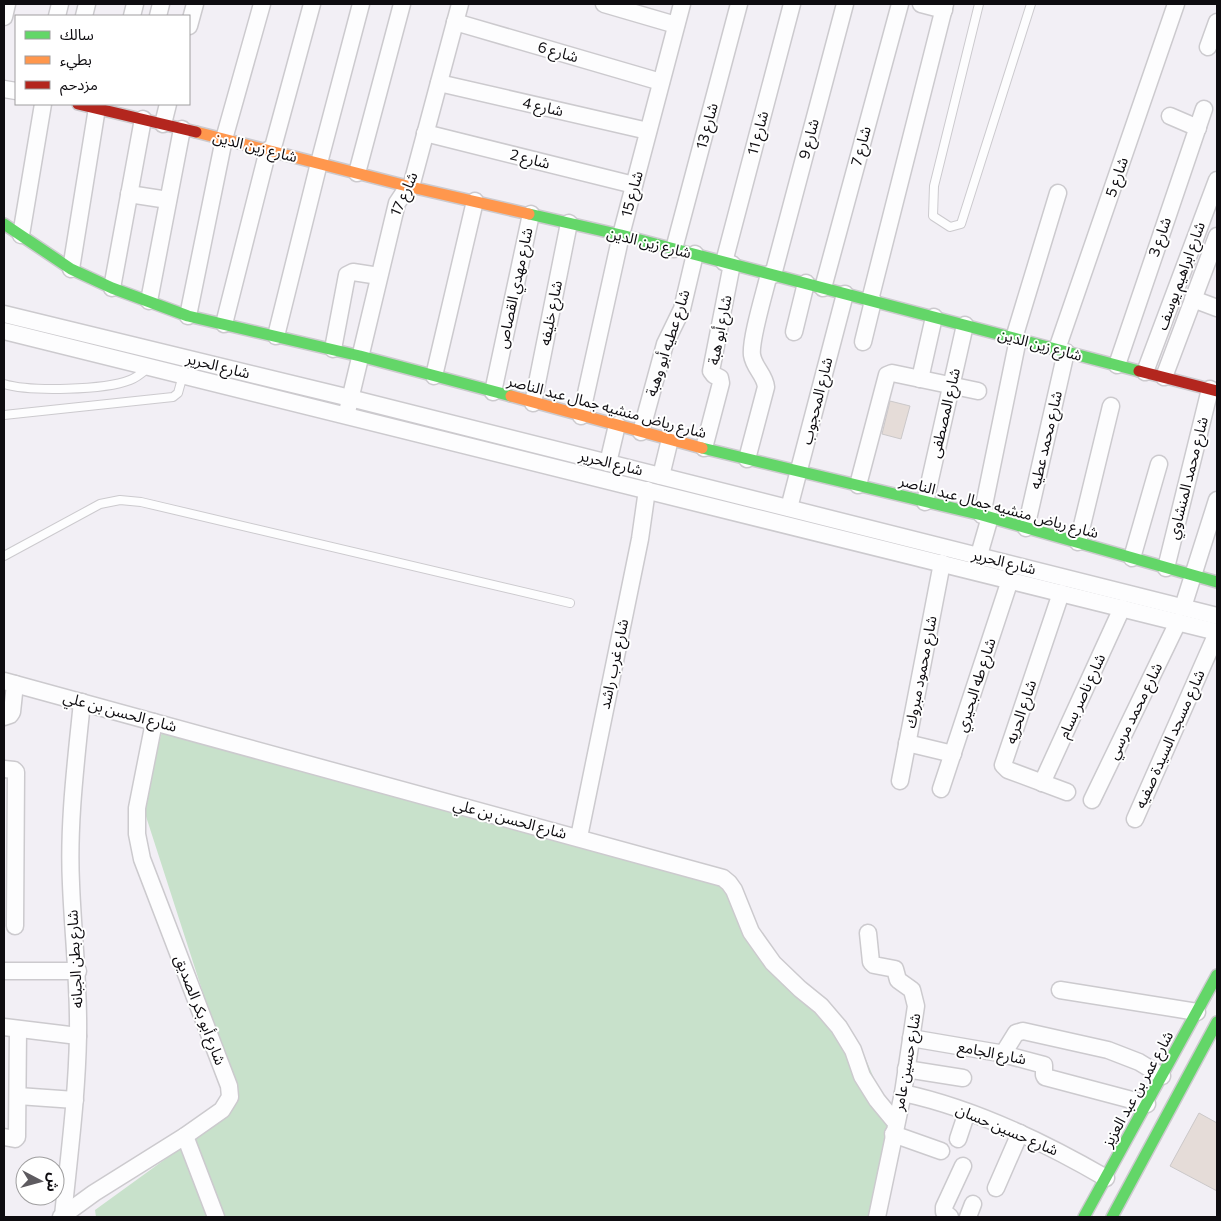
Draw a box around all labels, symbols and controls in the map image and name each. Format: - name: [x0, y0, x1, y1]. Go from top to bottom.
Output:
- legend: [15, 15, 190, 105]
- text: سالك: [60, 25, 94, 43]
- street label: شارع 6: [535, 37, 581, 69]
- text: بطيء: [60, 50, 92, 71]
- text: مزدحم: [60, 75, 98, 96]
- street label: شارع 4: [520, 93, 566, 123]
- street label: شارع 13: [691, 100, 725, 152]
- street label: شارع 11: [743, 108, 775, 158]
- street label: شارع 9: [794, 116, 826, 162]
- street label: شارع 7: [846, 124, 878, 168]
- street label: شارع زين الدين: [210, 127, 300, 169]
- street label: شارع 2: [507, 144, 552, 176]
- street label: شارع 5: [1101, 154, 1135, 200]
- street label: شارع 17: [385, 168, 425, 220]
- street label: شارع 15: [616, 168, 650, 220]
- street label: شارع 3: [1144, 214, 1178, 260]
- street label: شارع ابراهيم يوسف: [1152, 219, 1212, 334]
- street label: شارع زين الدين: [604, 223, 694, 265]
- street label: شارع مهدي القصاص: [492, 226, 540, 351]
- street label: شارع خليفه: [535, 279, 569, 348]
- street label: شارع عطيه أبو وهبة: [641, 287, 697, 400]
- street label: شارع أبو هبة: [703, 293, 739, 367]
- street label: شارع زين الدين: [995, 324, 1085, 368]
- street label: شارع الحرير: [183, 348, 252, 386]
- street label: شارع المحجوب: [796, 355, 840, 447]
- street label: شارع المصطفى: [925, 366, 967, 460]
- street label: شارع رياض منشيه جمال عبد الناصر: [504, 371, 709, 445]
- street label: شارع محمد عطيه: [1025, 389, 1069, 491]
- street label: شارع محمد المنشاوي: [1163, 414, 1215, 542]
- street label: شارع الحرير: [576, 445, 645, 483]
- street label: شارع رياض منشيه جمال عبد الناصر: [896, 471, 1101, 545]
- street label: شارع الحرير: [969, 544, 1038, 582]
- street label: شارع محمود مبروك: [900, 614, 944, 730]
- street label: شارع غرب راشد: [595, 617, 635, 711]
- street label: شارع طه البحيري: [951, 635, 1003, 735]
- street label: شارع ناصر بسام: [1054, 650, 1112, 742]
- street label: شارع محمد مرسي: [1103, 659, 1169, 764]
- street label: شارع مسجد السيدة صفيه: [1130, 666, 1212, 812]
- street label: شارع الحريه: [1001, 677, 1043, 747]
- street label: شارع الحسن بن علي: [61, 687, 179, 739]
- street label: شارع الحسن بن علي: [451, 794, 569, 846]
- street label: شارع بطن الجبانه: [62, 909, 90, 1009]
- street label: شارع أبو بكر الصديق: [168, 952, 230, 1069]
- street label: شارع حسين عامر: [888, 1011, 927, 1114]
- street label: شارع عمر بن عبد العزيز: [1097, 1027, 1180, 1152]
- street label: شارع الجامع: [956, 1037, 1028, 1071]
- street label: شارع حسين حسان: [952, 1099, 1061, 1162]
- north arrow: [15, 1156, 65, 1206]
- text: ش: [44, 1172, 63, 1193]

